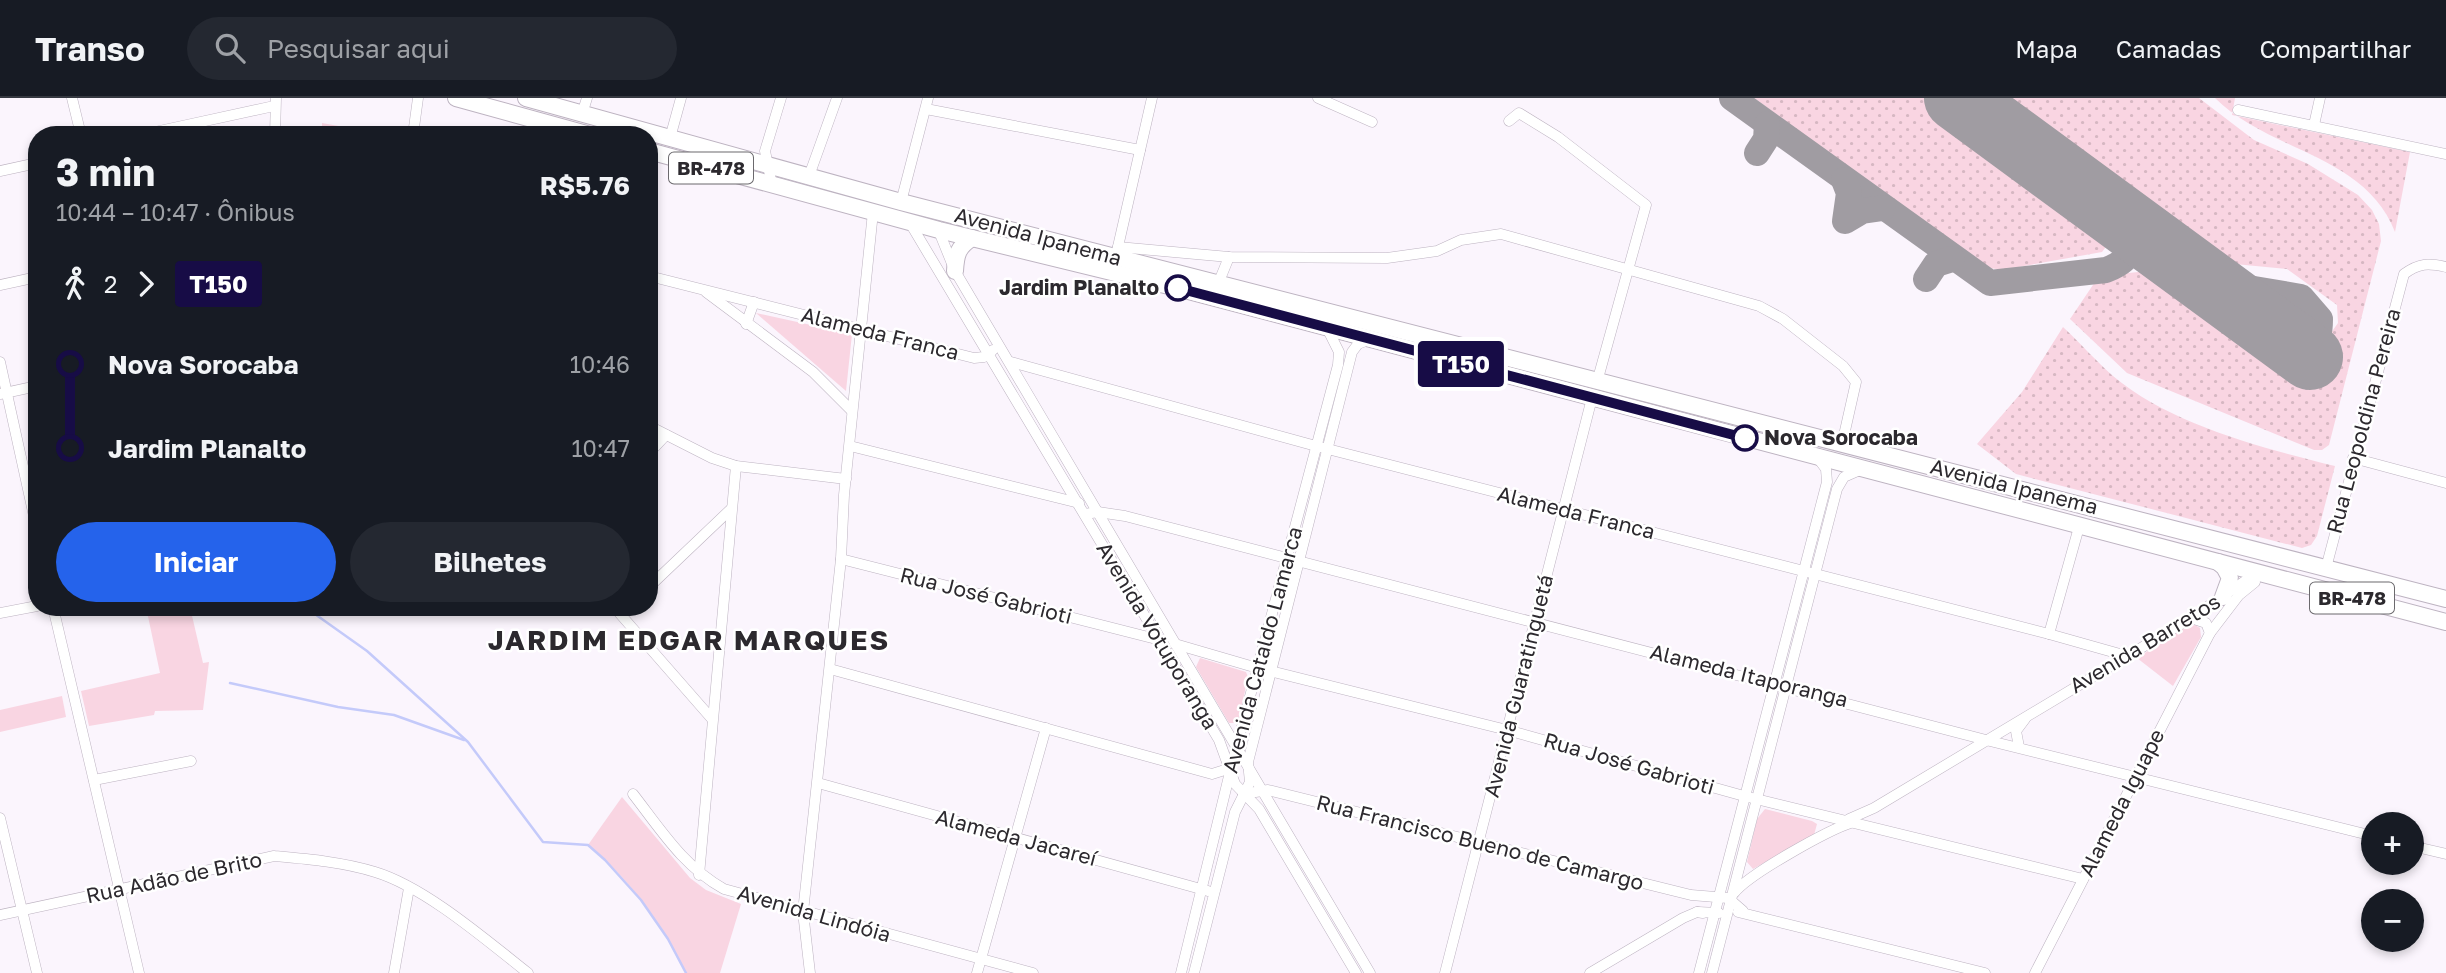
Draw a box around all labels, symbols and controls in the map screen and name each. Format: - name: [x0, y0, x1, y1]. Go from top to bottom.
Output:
- search box: [187, 17, 677, 80]
- text: Transo: [35, 29, 145, 68]
- icon: search: [211, 29, 249, 67]
- text: Pesquisar aqui: [267, 33, 450, 64]
- text: Mapa: [2015, 34, 2078, 63]
- text: Camadas: [2116, 34, 2221, 63]
- text: Compartilhar: [2259, 34, 2411, 63]
- text: 3 min: [56, 149, 155, 194]
- road number: BR-478: [669, 152, 753, 184]
- text: R$5.76: [540, 170, 630, 201]
- text: 10:44 – 10:47 · Ônibus: [56, 198, 295, 226]
- street label: Avenida Ipanema: [952, 201, 1125, 271]
- icon: walk: [56, 265, 94, 303]
- icon: forward: [127, 265, 165, 303]
- text: T150: [189, 269, 248, 298]
- text: 2: [104, 270, 117, 298]
- place label: Jardim Planalto: [999, 274, 1159, 300]
- marker: Jardim Planalto: [1165, 275, 1191, 301]
- street label: Alameda Franca: [799, 301, 962, 365]
- street label: Rua Leopoldina Pereira: [2320, 305, 2406, 536]
- line badge: T150: [1412, 341, 1510, 387]
- text: Nova Sorocaba: [108, 349, 299, 380]
- text: T150: [1432, 349, 1490, 378]
- text: 10:46: [570, 350, 630, 378]
- place label: Nova Sorocaba: [1764, 424, 1918, 450]
- marker: Nova Sorocaba: [1732, 425, 1758, 451]
- text: Jardim Planalto: [108, 433, 306, 464]
- text: 10:47: [571, 434, 630, 462]
- street label: Avenida Ipanema: [1928, 453, 2101, 519]
- street label: Alameda Franca: [1495, 480, 1658, 544]
- button: Iniciar: [56, 522, 336, 602]
- button: Bilhetes: [350, 522, 630, 602]
- street label: Avenida Cataldo Lamarca: [1217, 524, 1307, 776]
- street label: Avenida Votuporanga: [1091, 537, 1224, 734]
- street label: Rua José Gabrioti: [897, 561, 1075, 629]
- street label: Avenida Guaratinguetá: [1478, 572, 1558, 800]
- road number: BR-478: [2310, 583, 2394, 614]
- street label: Avenida Barretos: [2064, 588, 2225, 698]
- district label: JARDIM EDGAR MARQUES: [488, 623, 890, 656]
- street label: Alameda Itaporanga: [1648, 638, 1851, 712]
- street label: Alameda Iguape: [2073, 724, 2170, 881]
- street label: Rua José Gabrioti: [1541, 726, 1718, 800]
- street label: Rua Francisco Bueno de Camargo: [1314, 789, 1647, 895]
- street label: Alameda Jacareí: [933, 803, 1101, 871]
- map controls: [2361, 812, 2424, 952]
- button: +: [2361, 812, 2424, 875]
- street label: Rua Adão de Brito: [83, 846, 264, 908]
- street label: Avenida Lindóia: [735, 879, 894, 947]
- button: −: [2361, 889, 2424, 952]

